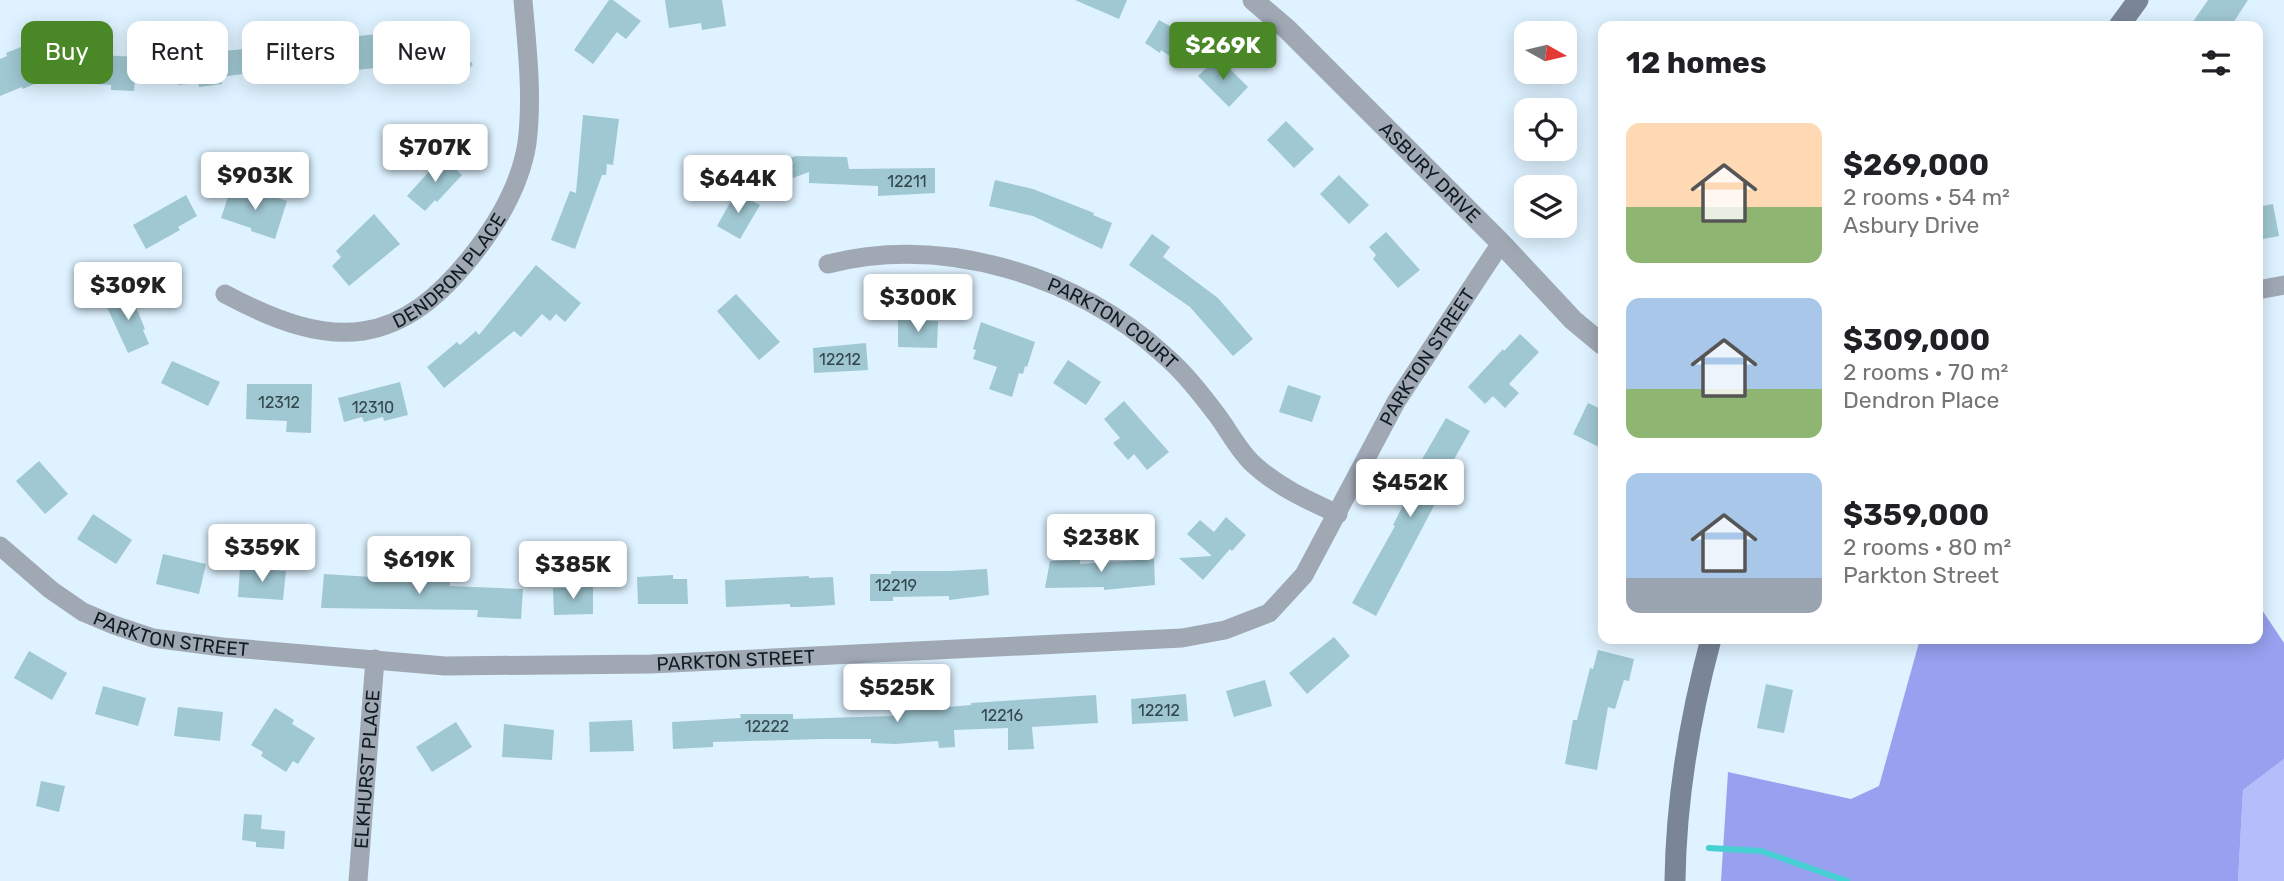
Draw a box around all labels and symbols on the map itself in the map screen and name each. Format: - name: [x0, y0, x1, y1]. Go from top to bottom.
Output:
- north arrow: [1514, 21, 1577, 84]
- pin: $269K: [1174, 22, 1272, 82]
- street label: ASBURY DRIVE: [1375, 117, 1485, 227]
- pin: $707K: [386, 124, 484, 184]
- pin: $903K: [206, 152, 304, 212]
- pin: $644K: [689, 156, 787, 215]
- house number: 12211: [887, 172, 927, 191]
- street label: DENDRON PLACE: [388, 209, 510, 333]
- pin: $309K: [79, 262, 177, 322]
- street label: PARKTON COURT: [1044, 272, 1183, 373]
- pin: $300K: [869, 274, 967, 334]
- street label: PARKTON STREET: [1374, 284, 1479, 429]
- house number: 12212: [819, 350, 861, 369]
- house number: 12312: [258, 393, 300, 412]
- house number: 12310: [352, 398, 394, 417]
- pin: $452K: [1361, 460, 1459, 519]
- pin: $238K: [1052, 514, 1150, 574]
- pin: $359K: [213, 524, 311, 584]
- pin: $619K: [370, 536, 468, 596]
- pin: $385K: [524, 542, 622, 601]
- house number: 12219: [875, 576, 917, 595]
- street label: PARKTON STREET: [90, 606, 250, 661]
- street label: PARKTON STREET: [656, 644, 815, 675]
- pin: $525K: [848, 664, 946, 724]
- street label: ELKHURST PLACE: [349, 689, 384, 850]
- house number: 12212: [1138, 701, 1180, 720]
- house number: 12216: [981, 706, 1023, 725]
- house number: 12222: [745, 717, 789, 736]

